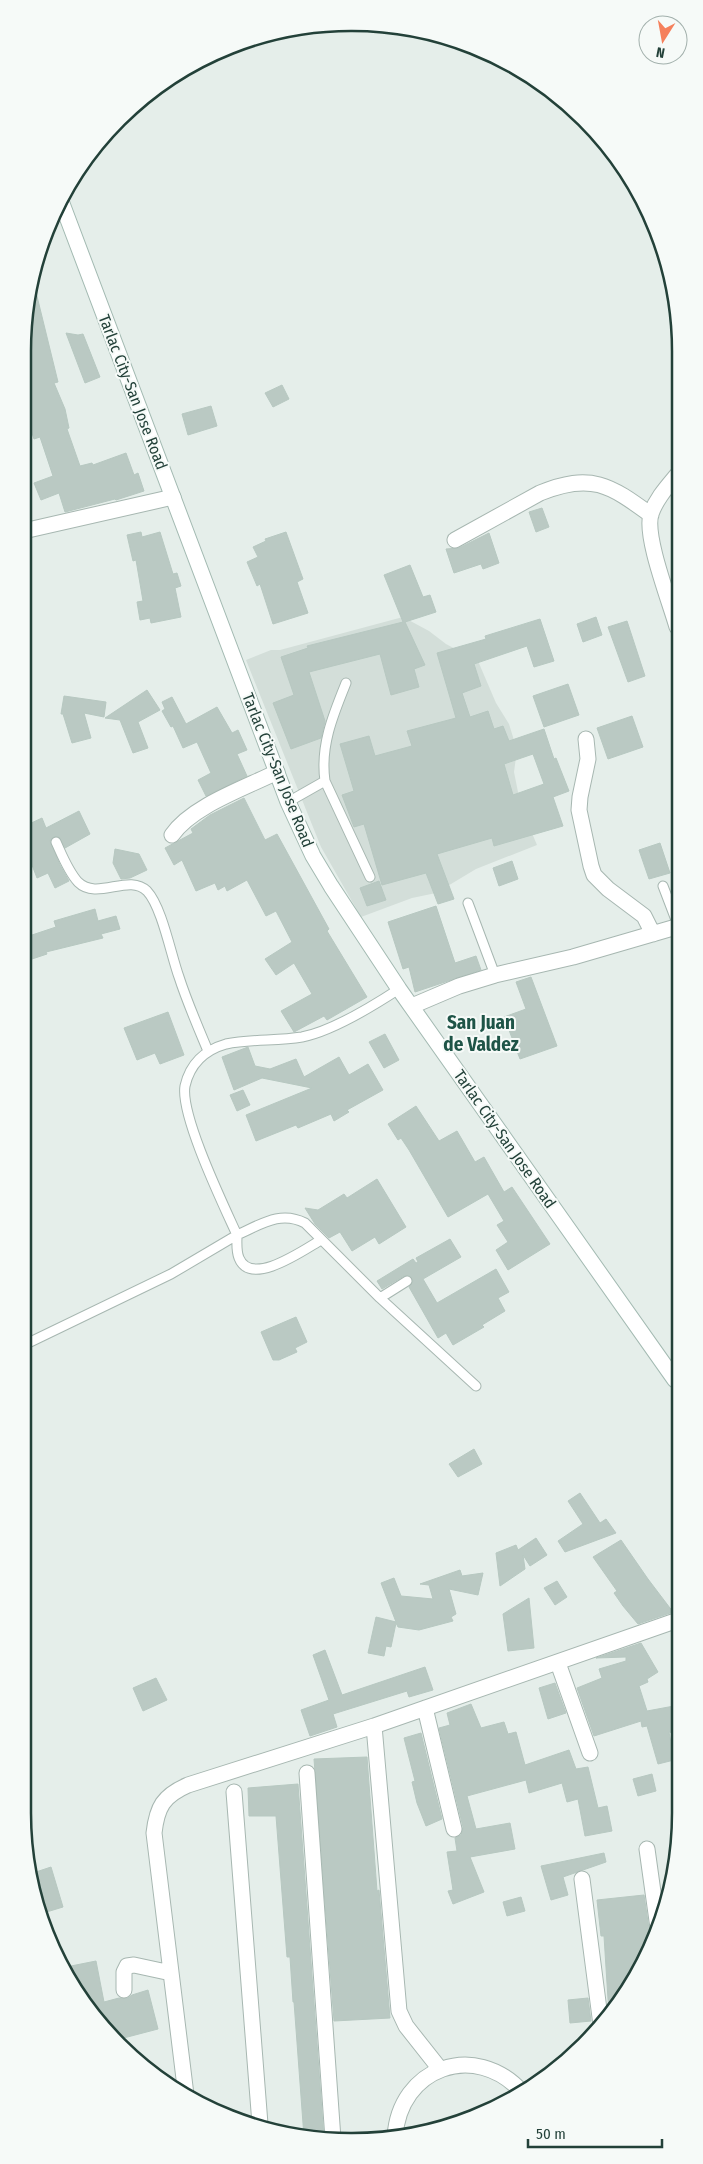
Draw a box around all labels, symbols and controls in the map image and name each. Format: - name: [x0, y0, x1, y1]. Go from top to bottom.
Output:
- north arrow: [638, 15, 688, 65]
- text: N: [655, 43, 666, 61]
- street label: Tarlac City-San Jose Road: [95, 312, 171, 472]
- street label: Tarlac City-San Jose Road: [238, 690, 318, 850]
- district label: San Juan de Valdez: [443, 1011, 519, 1056]
- street label: Tarlac City-San Jose Road: [450, 1066, 560, 1212]
- scale bar: [528, 2116, 662, 2148]
- text: 50 m: [536, 2125, 566, 2143]

